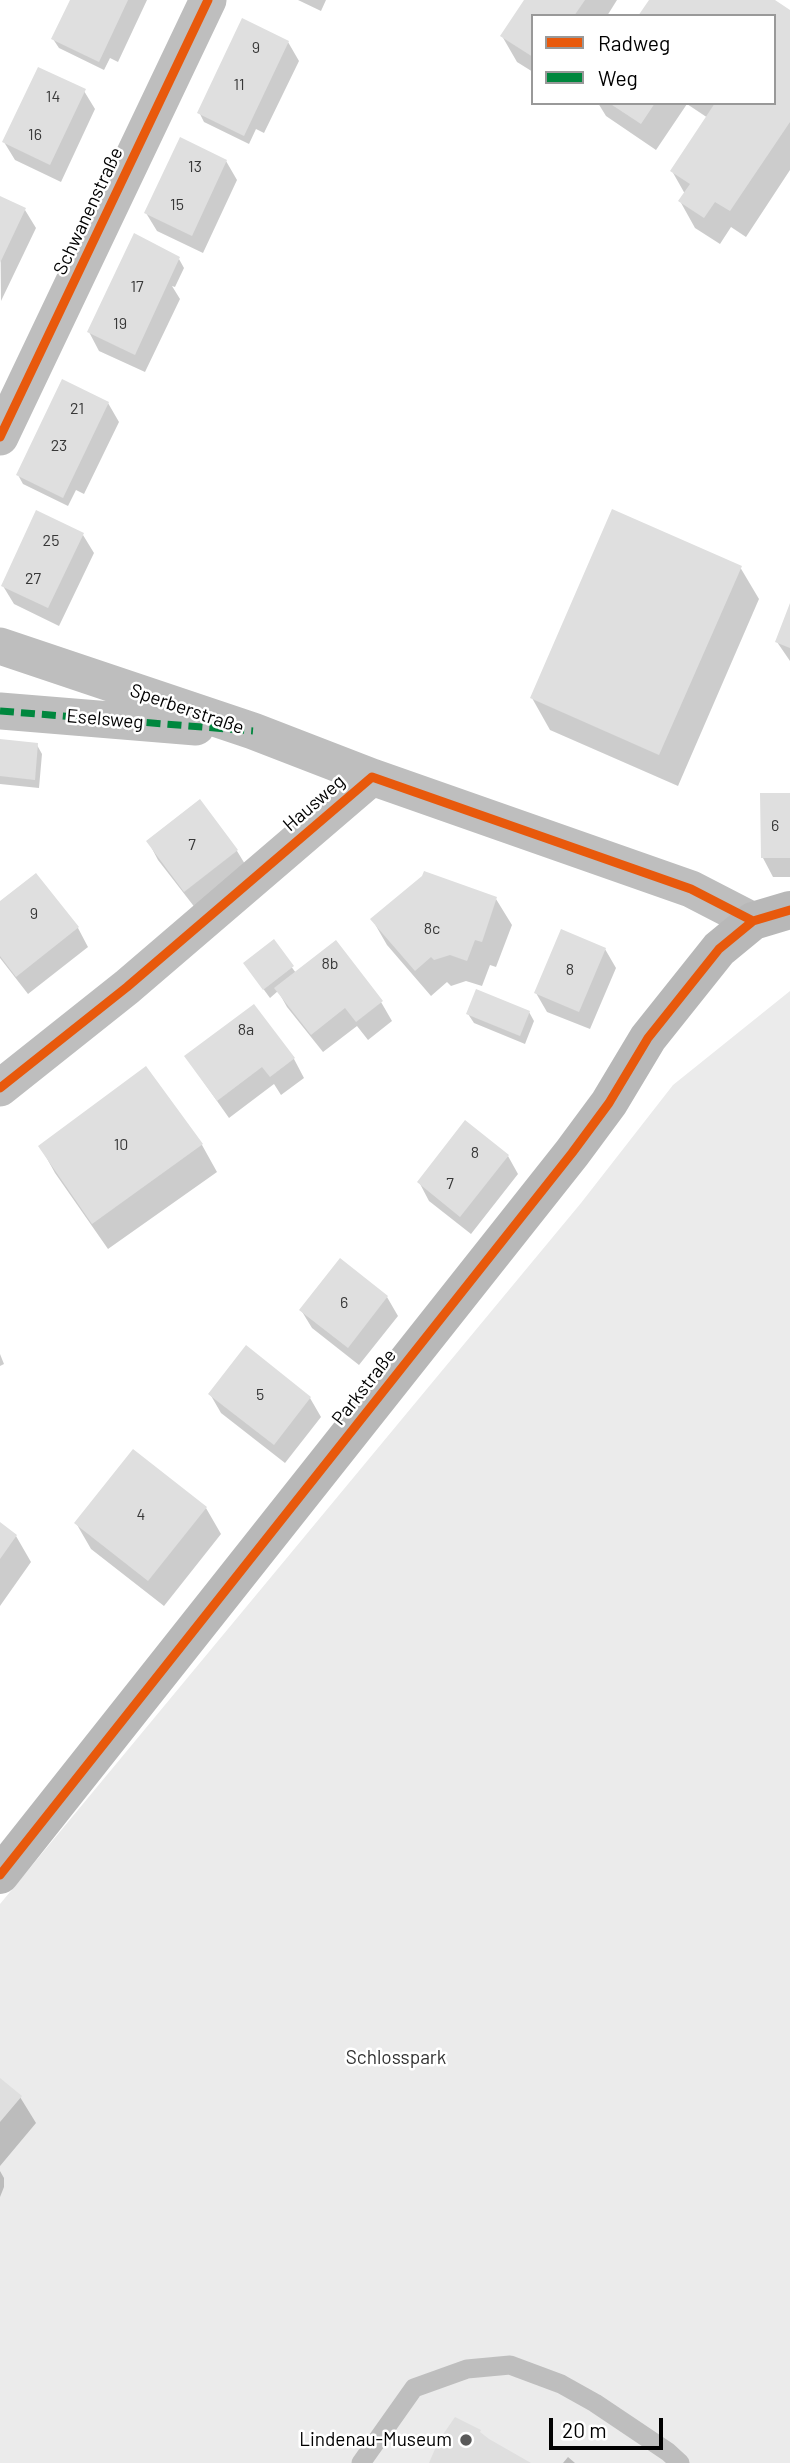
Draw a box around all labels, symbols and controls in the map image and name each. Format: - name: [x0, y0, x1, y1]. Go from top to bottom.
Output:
- legend: [531, 14, 776, 105]
- text: Radweg: [598, 30, 670, 55]
- house number: 9: [252, 38, 260, 58]
- text: Weg: [598, 65, 638, 90]
- house number: 11: [233, 75, 245, 95]
- house number: 14: [46, 87, 60, 107]
- house number: 16: [28, 125, 42, 145]
- street label: Schwanenstraße: [48, 144, 128, 278]
- house number: 13: [188, 157, 202, 177]
- house number: 15: [170, 195, 184, 215]
- house number: 17: [130, 277, 144, 297]
- house number: 19: [113, 314, 127, 334]
- house number: 21: [70, 399, 84, 419]
- house number: 23: [51, 436, 67, 456]
- house number: 25: [43, 531, 59, 551]
- house number: 27: [25, 569, 41, 589]
- street label: Sperberstraße: [127, 679, 247, 739]
- street label: Eselsweg: [65, 704, 145, 734]
- street label: Hausweg: [278, 770, 350, 836]
- house number: 6: [771, 816, 779, 836]
- house number: 7: [188, 835, 196, 855]
- house number: 9: [30, 904, 38, 924]
- house number: 8c: [424, 919, 440, 939]
- house number: 8b: [321, 954, 339, 974]
- house number: 8: [566, 960, 574, 980]
- house number: 8a: [238, 1020, 254, 1040]
- house number: 10: [114, 1135, 128, 1155]
- house number: 8: [471, 1143, 479, 1163]
- house number: 7: [446, 1174, 454, 1194]
- house number: 6: [340, 1293, 348, 1313]
- street label: Parkstraße: [327, 1344, 401, 1430]
- house number: 5: [256, 1385, 264, 1405]
- house number: 4: [137, 1505, 145, 1525]
- park label: Schlosspark: [346, 2047, 446, 2069]
- scale bar: [552, 2404, 666, 2448]
- text: 20 m: [562, 2417, 607, 2442]
- place label: Lindenau-Museum: [299, 2429, 452, 2451]
- marker: Lindenau-Museum: [458, 2432, 474, 2448]

